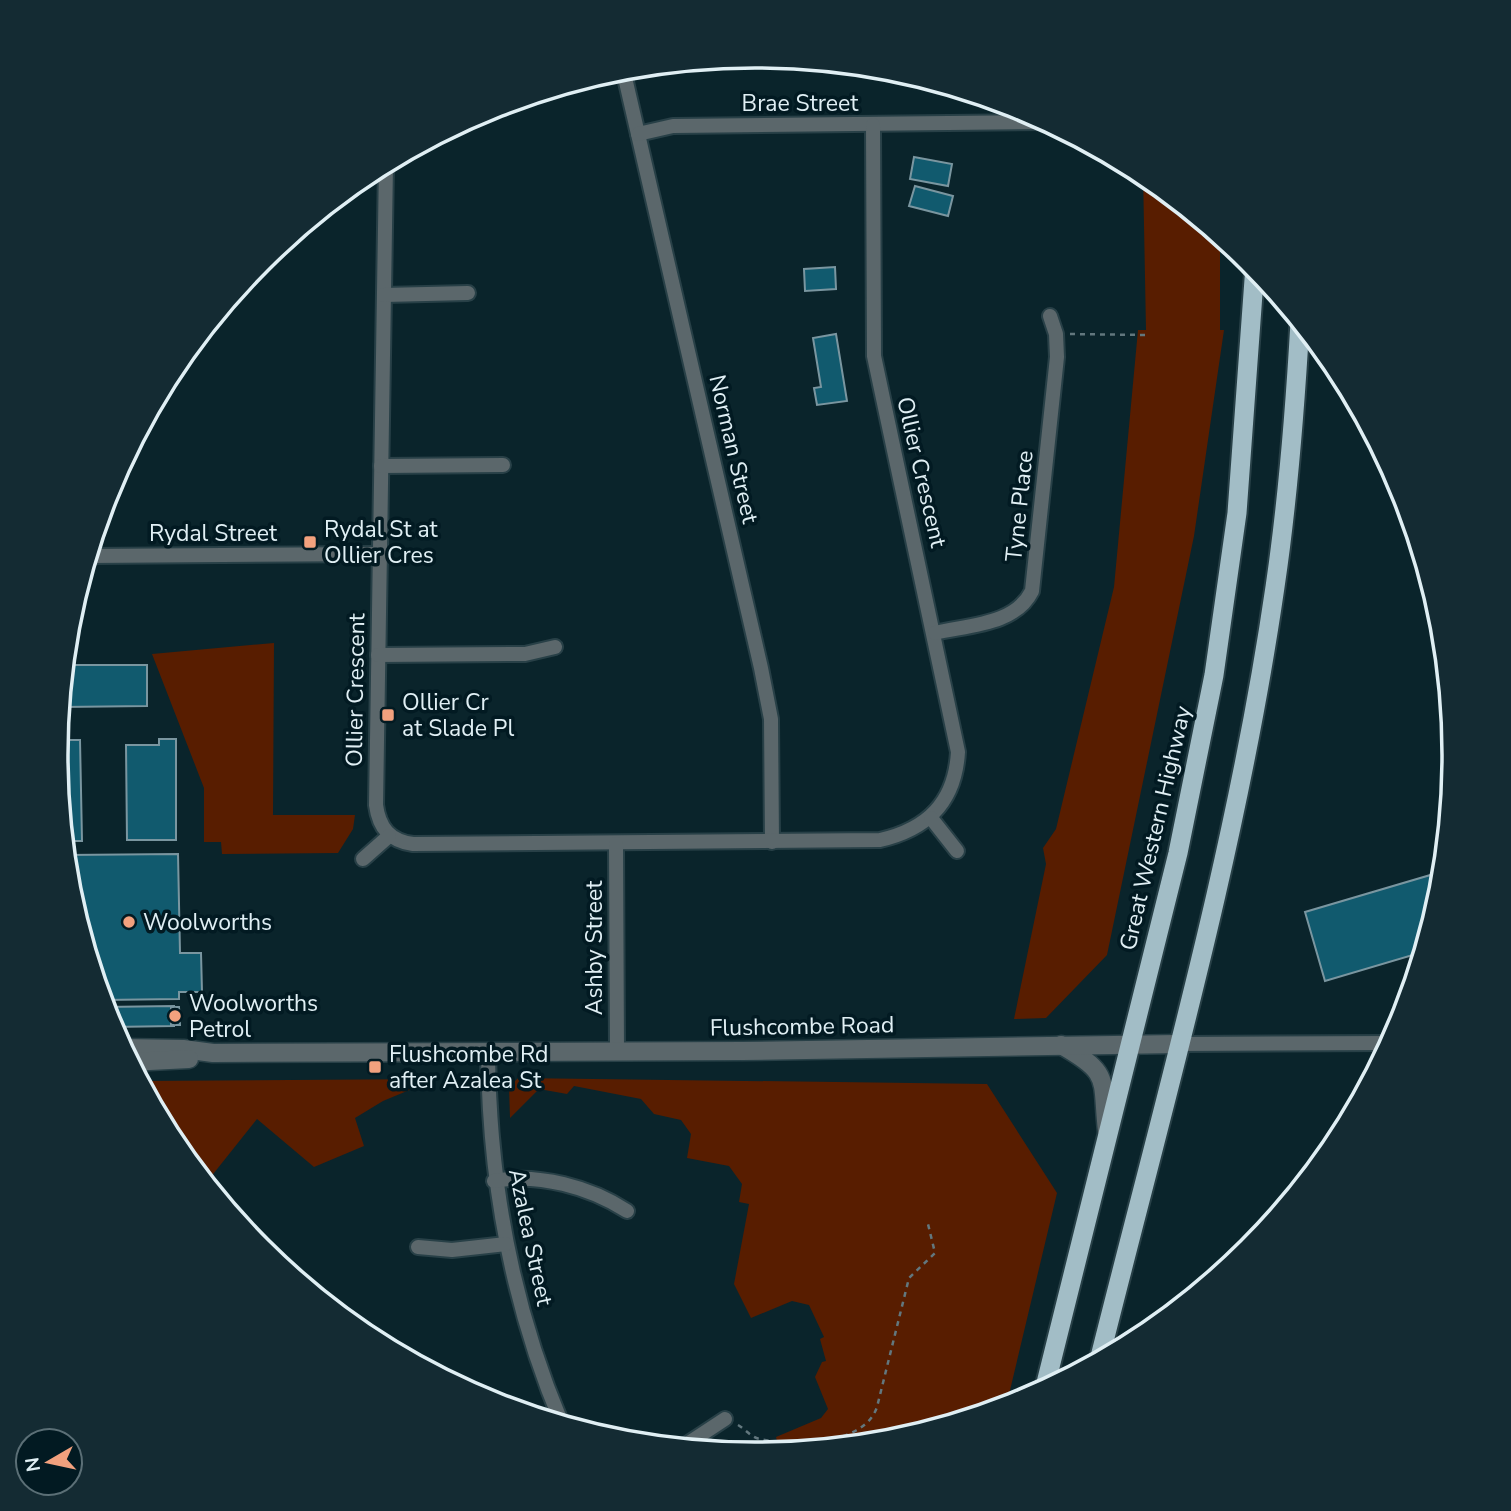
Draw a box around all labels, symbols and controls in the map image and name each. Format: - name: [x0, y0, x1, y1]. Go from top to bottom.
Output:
- street label: Brae Street: [742, 88, 859, 119]
- street label: Norman Street: [701, 372, 766, 527]
- street label: Ollier Crescent: [889, 394, 954, 551]
- street label: Tyne Place: [998, 449, 1041, 563]
- place label: Rydal St at Ollier Cres: [324, 514, 439, 571]
- street label: Rydal Street: [149, 518, 278, 549]
- marker: Rydal St at Ollier Cres: [302, 534, 318, 550]
- street label: Ollier Crescent: [339, 612, 372, 767]
- place label: Ollier Cr at Slade Pl: [402, 687, 514, 744]
- street label: Great Western Highway: [1112, 703, 1199, 953]
- marker: Ollier Cr at Slade Pl: [380, 707, 396, 723]
- street label: Ashby Street: [579, 880, 610, 1015]
- place label: Woolworths: [143, 907, 272, 938]
- marker: Woolworths: [121, 914, 137, 930]
- place label: Woolworths Petrol: [189, 988, 318, 1045]
- marker: Woolworths Petrol: [167, 1008, 183, 1024]
- street label: Flushcombe Road: [710, 1009, 894, 1044]
- place label: Flushcombe Rd after Azalea St: [389, 1039, 548, 1096]
- marker: Flushcombe Rd after Azalea St: [367, 1059, 383, 1075]
- street label: Azalea Street: [501, 1166, 560, 1309]
- north arrow: [14, 1427, 84, 1497]
- text: N: [19, 1455, 47, 1474]

